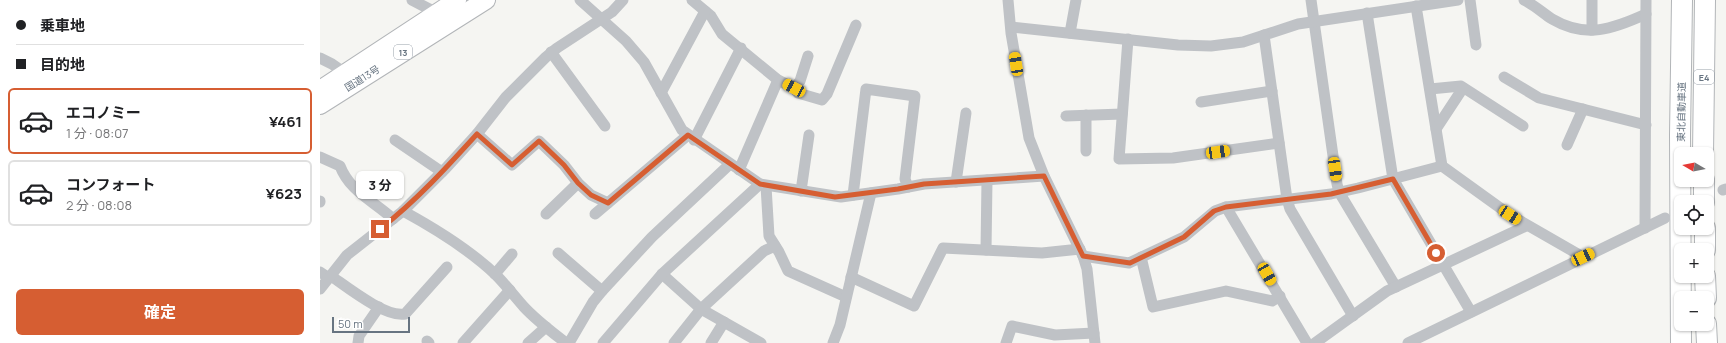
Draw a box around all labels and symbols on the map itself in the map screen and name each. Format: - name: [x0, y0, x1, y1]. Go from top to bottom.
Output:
- road number: 13: [394, 45, 412, 59]
- car: [1008, 51, 1024, 77]
- street label: 国道13号: [342, 62, 382, 94]
- road number: E4: [1694, 70, 1714, 84]
- car: [781, 77, 807, 99]
- street label: 東北自動車道: [1673, 82, 1689, 142]
- car: [1205, 144, 1231, 160]
- north arrow: [1674, 147, 1714, 187]
- car: [1327, 156, 1343, 182]
- callout: 3 分: [356, 171, 404, 199]
- car: [1497, 203, 1523, 227]
- route end: [371, 220, 389, 238]
- route start: [1427, 244, 1445, 262]
- car: [1570, 246, 1596, 268]
- car: [1256, 261, 1278, 287]
- scale bar: [332, 315, 410, 334]

